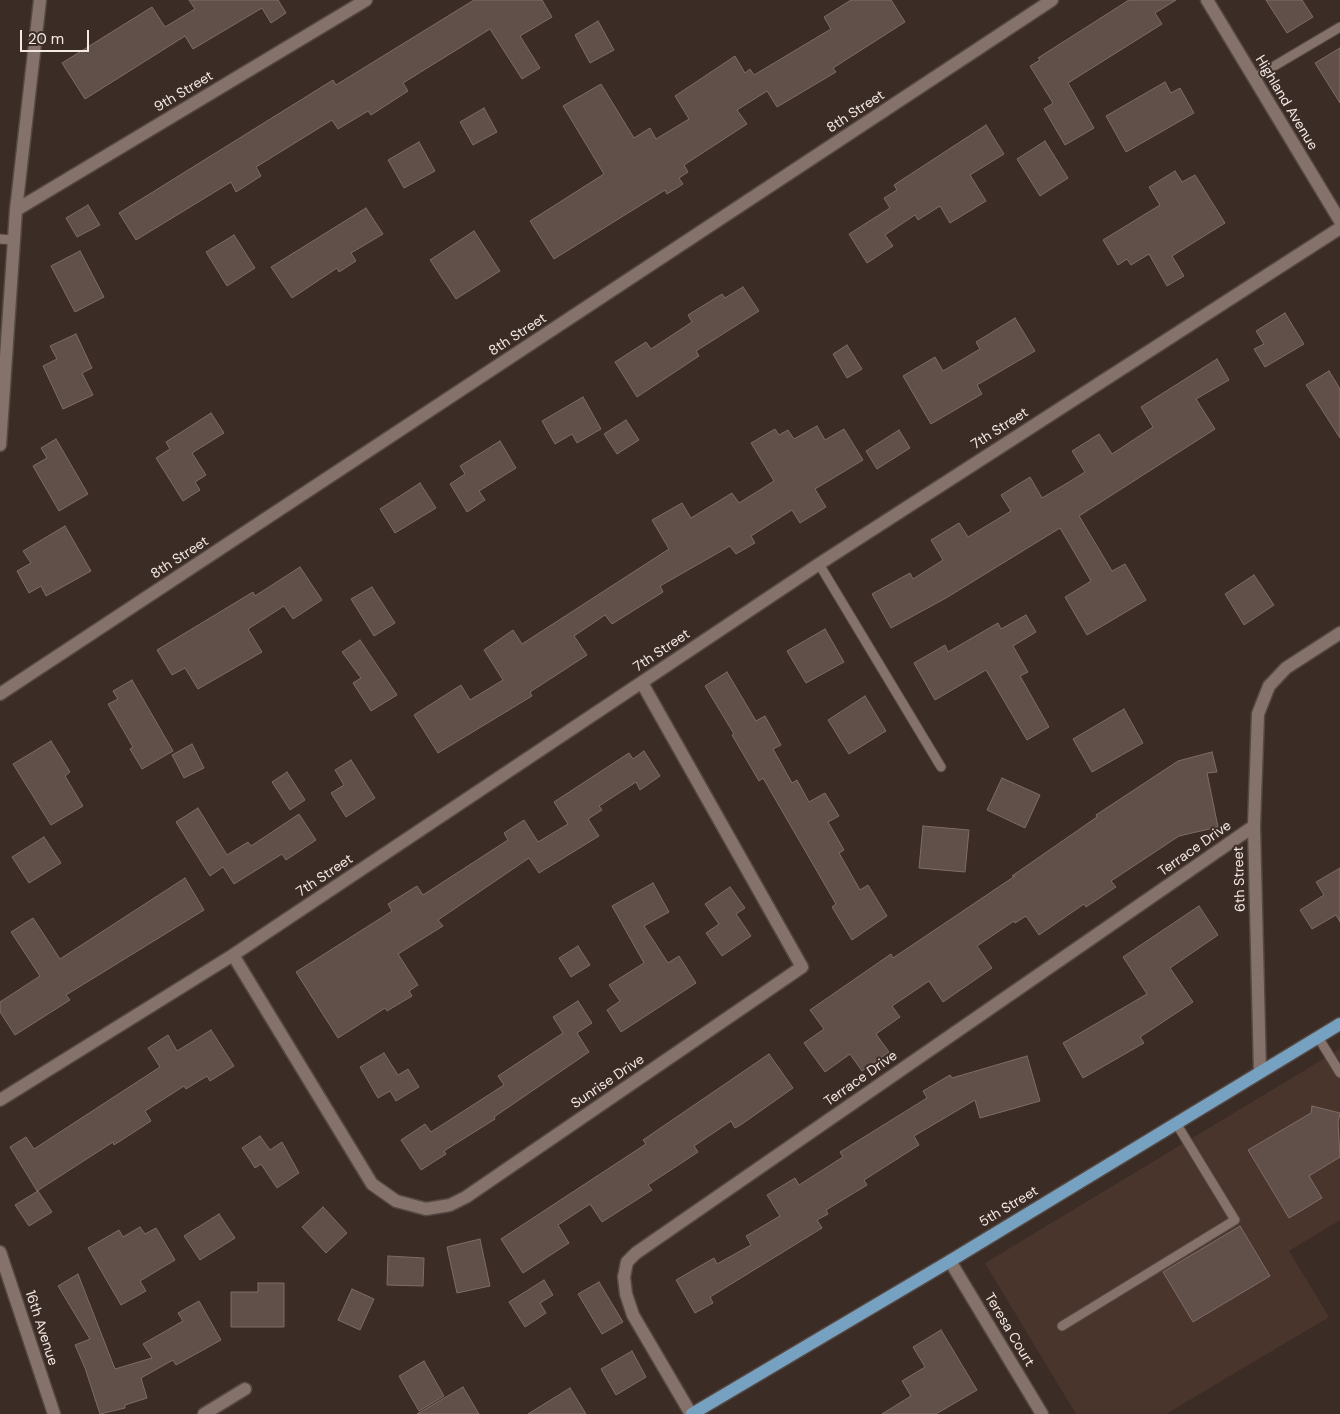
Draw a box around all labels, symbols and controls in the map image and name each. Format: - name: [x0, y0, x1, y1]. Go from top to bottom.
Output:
- scale bar: [22, 20, 91, 52]
- text: 20 m: [28, 29, 64, 49]
- street label: Highland Avenue: [1251, 53, 1321, 153]
- street label: 9th Street: [152, 68, 216, 116]
- street label: 8th Street: [824, 87, 888, 137]
- street label: 8th Street: [486, 310, 550, 360]
- street label: 7th Street: [968, 404, 1032, 454]
- street label: 8th Street: [148, 533, 212, 583]
- street label: 7th Street: [631, 626, 693, 676]
- street label: Terrace Drive: [1155, 818, 1235, 880]
- street label: 6th Street: [1230, 846, 1250, 912]
- street label: 7th Street: [294, 851, 356, 901]
- street label: Terrace Drive: [821, 1048, 901, 1110]
- street label: Sunrise Drive: [568, 1051, 648, 1113]
- street label: 5th Street: [977, 1183, 1041, 1231]
- street label: 16th Avenue: [21, 1288, 61, 1368]
- street label: Teresa Court: [980, 1290, 1038, 1370]

